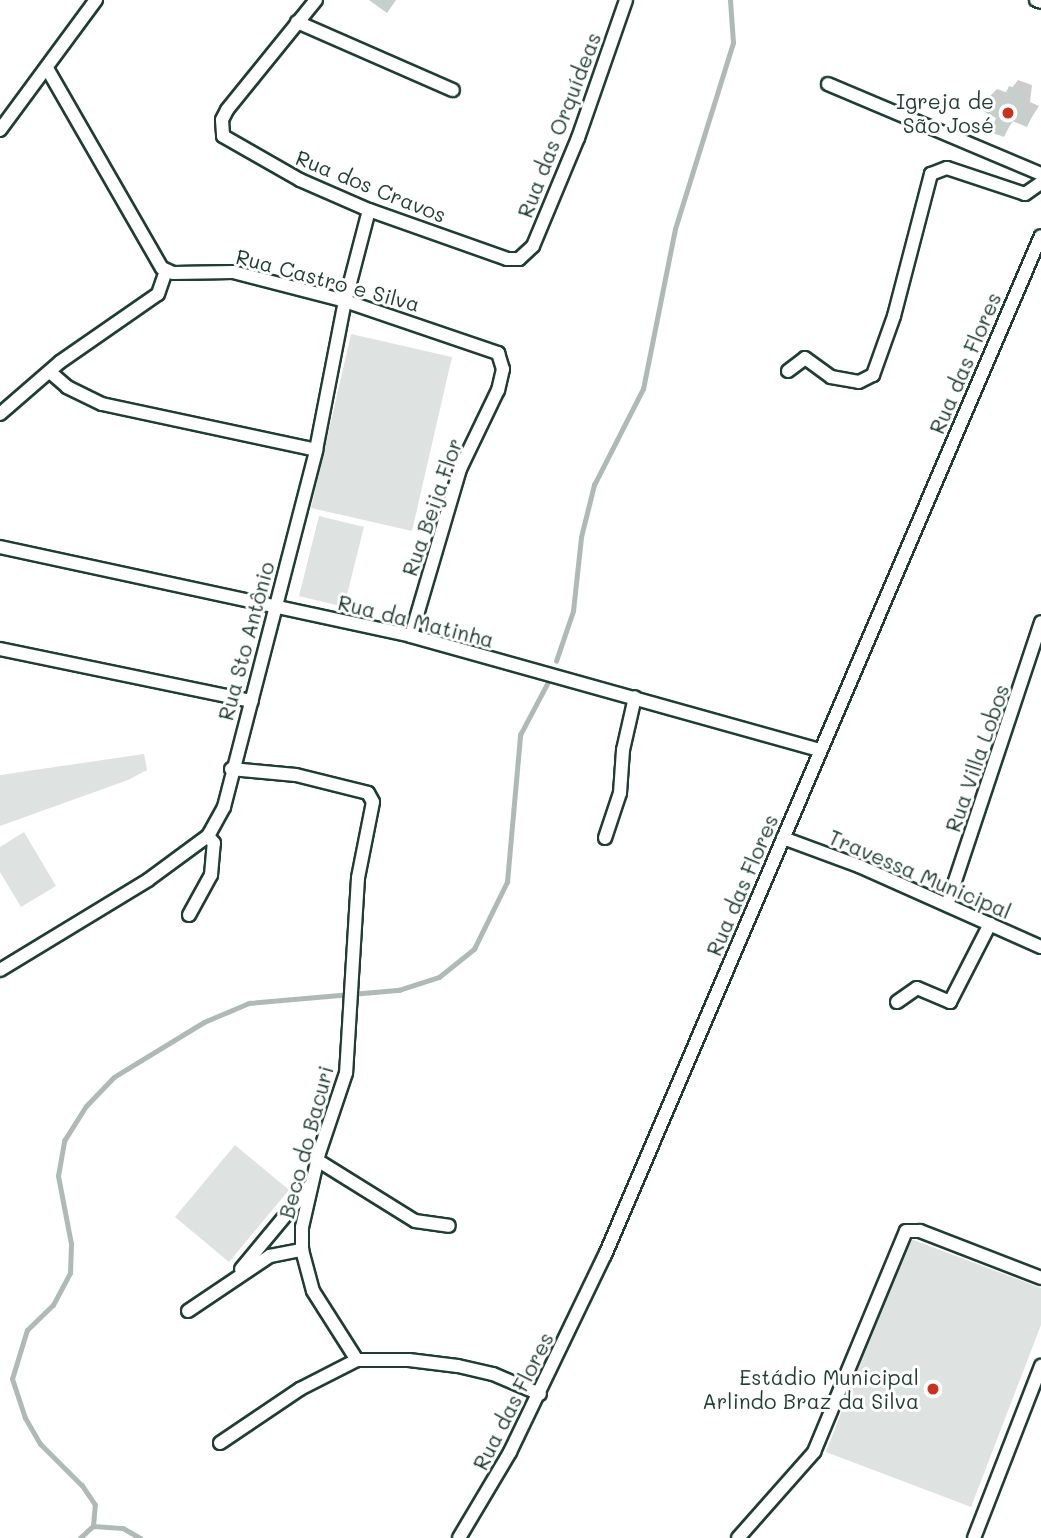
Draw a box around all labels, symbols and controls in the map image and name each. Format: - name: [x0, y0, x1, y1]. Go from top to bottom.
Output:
- street label: Rua das Orquídeas: [512, 29, 606, 221]
- place label: Igreja de São José: [896, 88, 994, 138]
- marker: Igreja de São José: [1000, 105, 1016, 121]
- street label: Rua dos Cravos: [292, 144, 450, 228]
- street label: Rua Castro e Silva: [233, 243, 423, 317]
- street label: Rua das Flores: [924, 288, 1006, 438]
- street label: Rua Beija Flor: [397, 435, 467, 579]
- street label: Rua Sto Antônio: [213, 559, 279, 723]
- street label: Rua da Matinha: [335, 589, 497, 653]
- street label: Rua Villa Lobos: [940, 681, 1014, 835]
- street label: Rua das Flores: [701, 810, 783, 960]
- street label: Travessa Municipal: [825, 824, 1015, 924]
- street label: Beco do Bacuri: [274, 1063, 338, 1221]
- street label: Rua das Flores: [467, 1328, 559, 1474]
- place label: Estádio Municipal Arlindo Braz da Silva: [702, 1364, 919, 1414]
- marker: Estádio Municipal Arlindo Braz da Silva: [925, 1381, 941, 1397]

